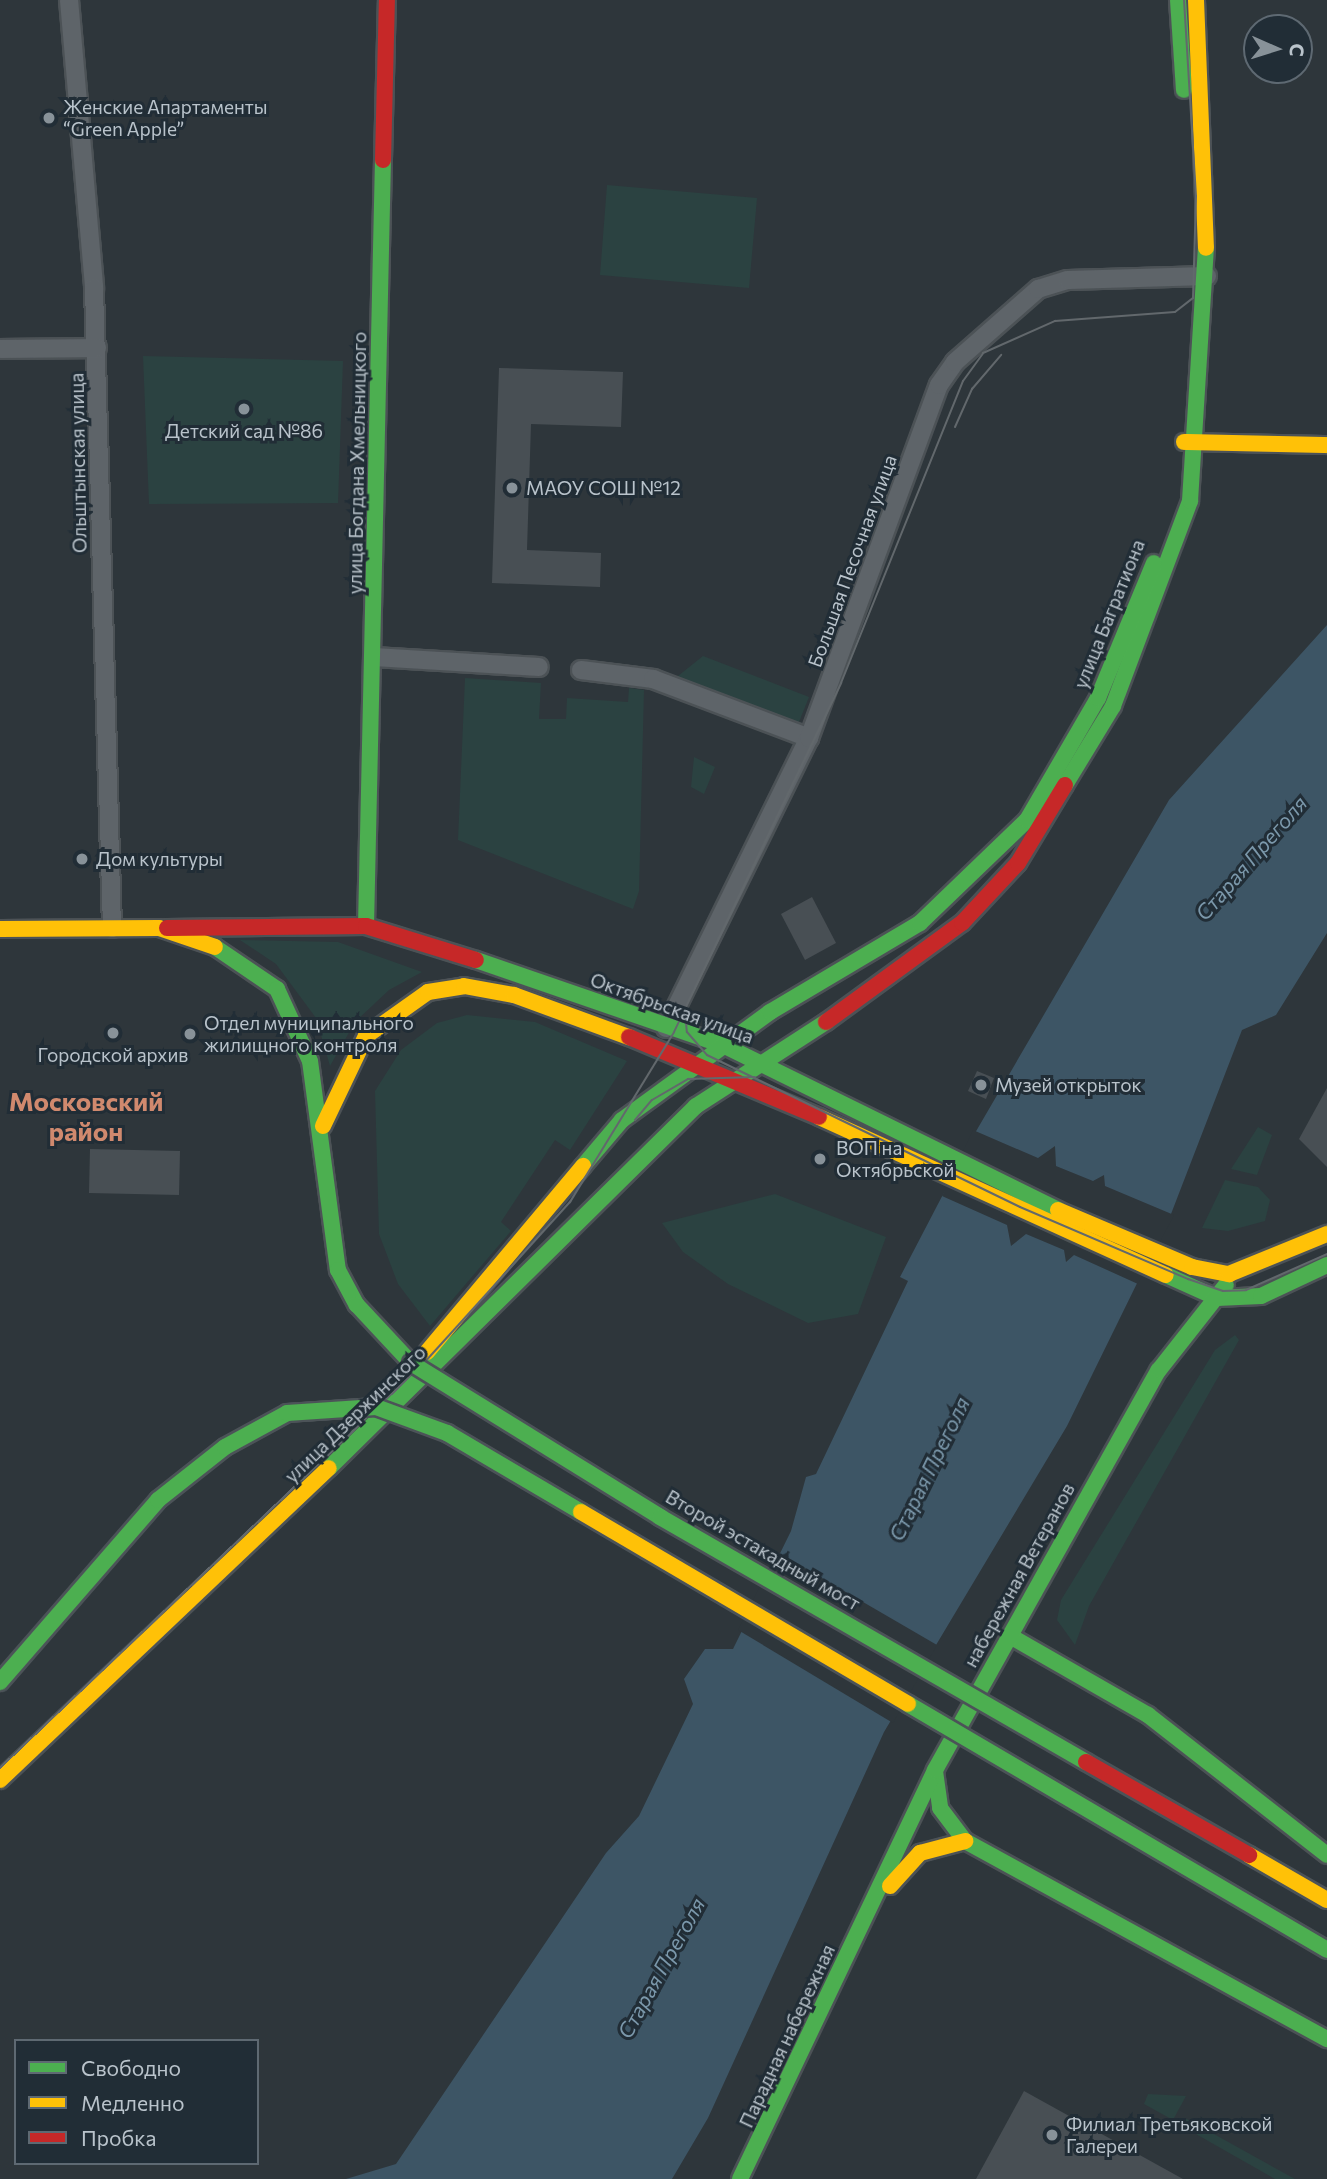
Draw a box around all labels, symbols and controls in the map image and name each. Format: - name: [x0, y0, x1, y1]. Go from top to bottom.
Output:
- north arrow: [1243, 14, 1313, 84]
- text: С: [1286, 43, 1309, 57]
- place label: Женские Апартаменты “Green Apple”: [63, 96, 267, 140]
- marker: Женские Апартаменты “Green Apple”: [41, 110, 57, 126]
- street label: улица Богдана Хмельницкого: [343, 332, 371, 594]
- street label: Ольштынская улица: [65, 373, 91, 553]
- marker: Детский сад №86: [236, 401, 252, 417]
- place label: Детский сад №86: [165, 420, 323, 442]
- street label: Большая Песочная улица: [803, 452, 901, 670]
- place label: МАОУ СОШ №12: [526, 477, 681, 499]
- marker: МАОУ СОШ №12: [504, 480, 520, 496]
- street label: улица Багратиона: [1069, 536, 1149, 692]
- water label: Старая Преголя: [1190, 791, 1312, 925]
- place label: Дом культуры: [96, 848, 223, 870]
- marker: Дом культуры: [74, 851, 90, 867]
- street label: Октябрьская улица: [587, 968, 757, 1048]
- place label: Отдел муниципального жилищного контроля: [204, 1012, 414, 1056]
- marker: Городской архив: [105, 1025, 121, 1041]
- marker: Отдел муниципального жилищного контроля: [182, 1026, 198, 1042]
- place label: Городской архив: [38, 1044, 188, 1066]
- place label: Музей открыток: [995, 1074, 1142, 1096]
- marker: Музей открыток: [973, 1077, 989, 1093]
- district label: Московский район: [9, 1085, 163, 1146]
- place label: ВОП на Октябрьской: [836, 1137, 954, 1181]
- marker: ВОП на Октябрьской: [810, 1149, 830, 1169]
- street label: улица Дзержинского: [280, 1341, 430, 1487]
- water label: Старая Преголя: [883, 1393, 975, 1545]
- street label: набережная Ветеранов: [959, 1479, 1079, 1671]
- street label: Второй эстакадный мост: [662, 1485, 864, 1615]
- water label: Старая Преголя: [612, 1893, 710, 2043]
- street label: Парадная набережная: [735, 1941, 839, 2131]
- legend: [14, 2039, 259, 2165]
- text: Свободно: [81, 2055, 181, 2080]
- text: Медленно: [81, 2090, 185, 2115]
- place label: Филиал Третьяковской Галереи: [1066, 2113, 1272, 2157]
- text: Пробка: [81, 2125, 156, 2150]
- marker: Филиал Третьяковской Галереи: [1044, 2127, 1060, 2143]

